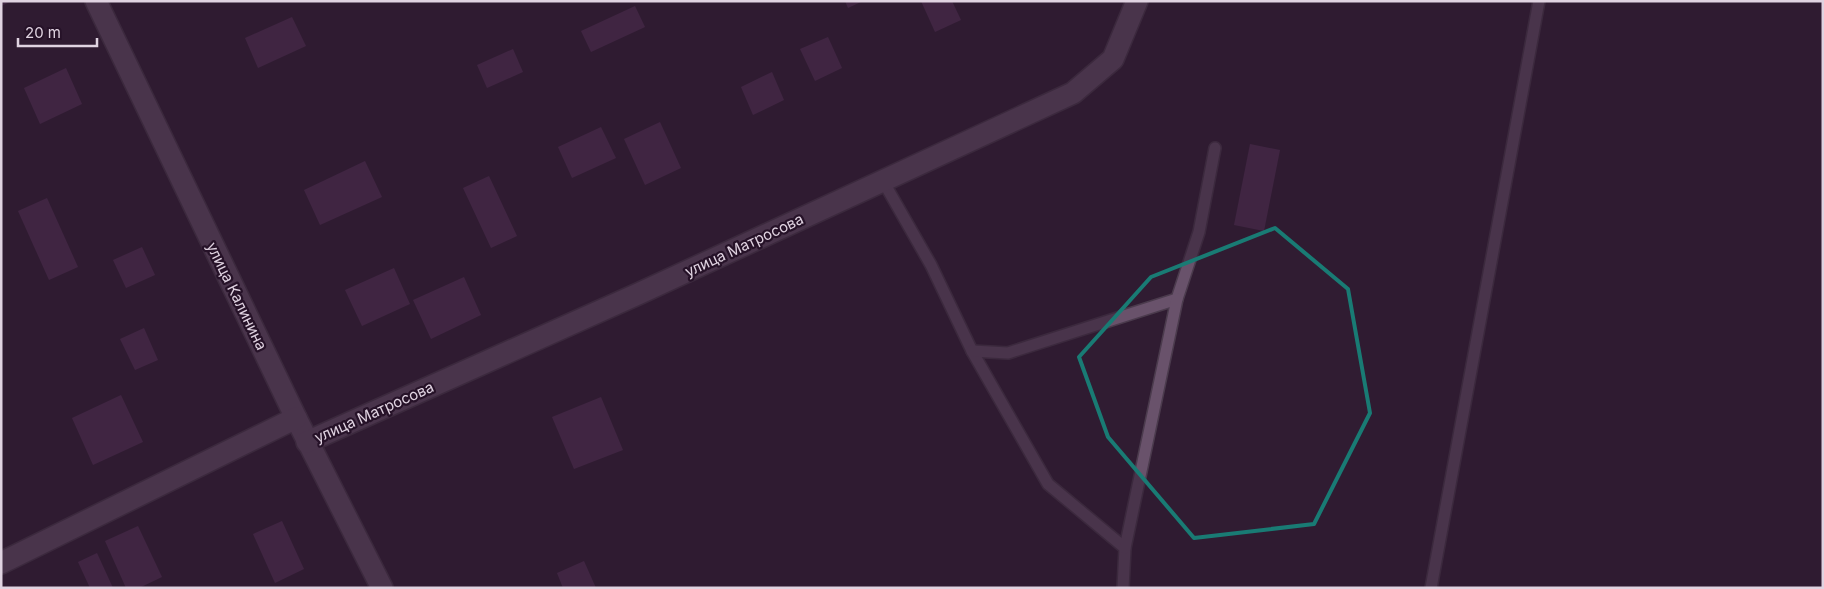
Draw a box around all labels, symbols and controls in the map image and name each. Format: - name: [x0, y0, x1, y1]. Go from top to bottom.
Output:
- scale bar: [18, 15, 96, 47]
- text: 20 m: [25, 23, 61, 42]
- street label: улица Матросова: [682, 209, 806, 281]
- street label: улица Калинина: [203, 239, 271, 353]
- street label: улица Матросова: [311, 377, 437, 447]

